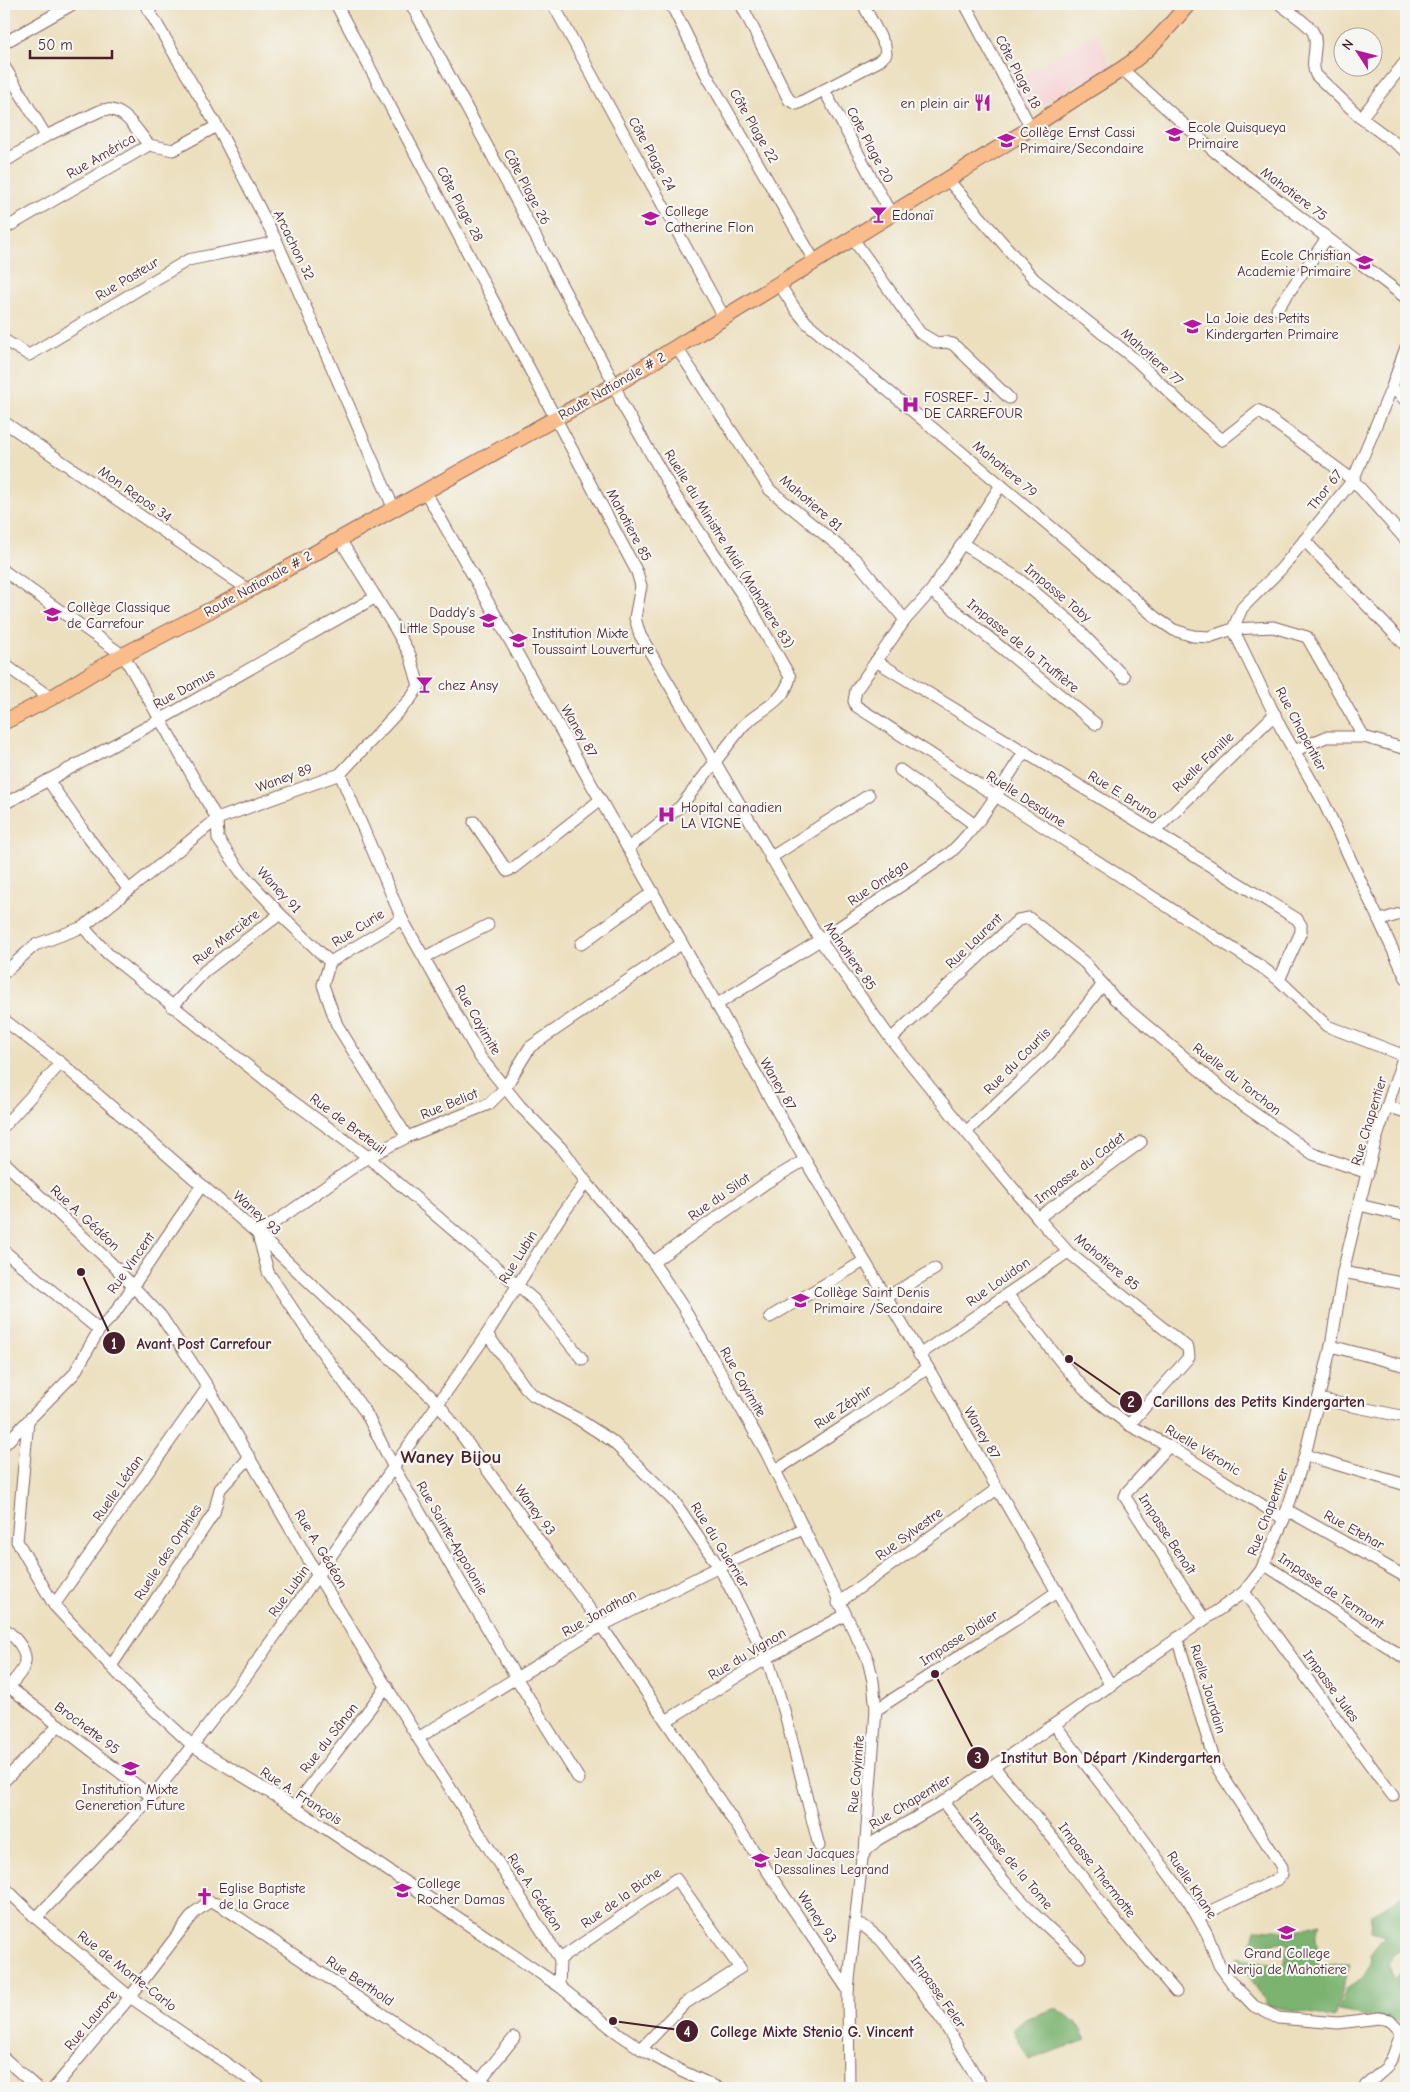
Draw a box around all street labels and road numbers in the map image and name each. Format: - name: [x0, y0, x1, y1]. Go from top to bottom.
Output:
- street label: Côte Plage 18: [991, 32, 1045, 112]
- street label: Côte Plage 22: [726, 86, 782, 166]
- street label: Cote Plage 20: [843, 104, 897, 186]
- street label: Côte Plage 24: [625, 114, 680, 194]
- street label: Rue América: [64, 129, 138, 183]
- street label: Côte Plage 26: [500, 146, 554, 228]
- street label: Côte Plage 28: [433, 163, 487, 245]
- street label: Mahotiere 75: [1257, 163, 1331, 225]
- street label: Arcachon 32: [270, 207, 318, 283]
- street label: Rue Pasteur: [92, 253, 162, 305]
- street label: Mahotiere 77: [1117, 325, 1187, 390]
- street label: Route Nationale # 2: [555, 348, 669, 424]
- street label: Mahotiere 79: [969, 437, 1041, 501]
- street label: Ruelle du Ministre Midi (Mahotiere 83): [661, 446, 797, 652]
- street label: Mon Repos 34: [95, 462, 175, 526]
- street label: Thor 67: [1304, 466, 1346, 514]
- street label: Mahotiere 81: [776, 471, 846, 535]
- street label: Mahotiere 85: [603, 486, 655, 564]
- street label: Route Nationale # 2: [201, 547, 315, 621]
- street label: Impasse Toby: [1021, 560, 1095, 626]
- street label: Impasse de la Truffière: [963, 596, 1083, 696]
- street label: Rue Damus: [150, 665, 218, 713]
- street label: Rue Chapentier: [1272, 684, 1330, 774]
- street label: Waney 87: [557, 702, 601, 761]
- street label: Ruelle Fanille: [1169, 728, 1237, 796]
- street label: Waney 89: [253, 760, 315, 796]
- street label: Ruelle Desdune: [983, 767, 1069, 831]
- street label: Rue E. Bruno: [1085, 767, 1161, 823]
- street label: Rue Oméga: [844, 857, 912, 909]
- street label: Waney 91: [253, 863, 305, 917]
- street label: Rue Curie: [329, 905, 387, 951]
- street label: Rue Mercière: [189, 906, 263, 968]
- street label: Rue Laurent: [942, 909, 1007, 972]
- street label: Mahotiere 85: [820, 918, 880, 994]
- street label: Rue Cayimite: [451, 982, 505, 1058]
- street label: Rue du Courlis: [980, 1024, 1054, 1098]
- street label: Ruelle du Torchon: [1189, 1039, 1285, 1119]
- street label: Waney 87: [756, 1055, 800, 1114]
- street label: Rue Chapentier: [1347, 1074, 1391, 1168]
- street label: Rue Beliot: [418, 1084, 481, 1123]
- street label: Rue de Breteuil: [306, 1090, 390, 1158]
- street label: Impasse du Cadet: [1032, 1128, 1129, 1207]
- street label: Rue du Silot: [685, 1169, 754, 1225]
- street label: Rue A. Gédéon: [47, 1182, 123, 1254]
- street label: Waney 93: [230, 1187, 284, 1239]
- street label: Rue Lubin: [495, 1227, 541, 1287]
- street label: Rue Vincent: [104, 1228, 159, 1297]
- street label: Mahotiere 85: [1071, 1230, 1143, 1294]
- street label: Rue Louidon: [963, 1254, 1033, 1310]
- street label: Rue Cayimite: [716, 1344, 770, 1420]
- street label: Rue Zéphir: [811, 1381, 875, 1433]
- street label: Waney 87: [960, 1404, 1004, 1463]
- street label: Ruelle Véronic: [1162, 1421, 1244, 1479]
- street label: Ruelle Lédan: [89, 1452, 147, 1524]
- street label: Rue Chapentier: [1243, 1465, 1293, 1558]
- street label: Rue Sainte-Appolonie: [413, 1478, 491, 1598]
- street label: Waney 93: [511, 1481, 559, 1539]
- street label: Impasse Benoît: [1135, 1490, 1200, 1578]
- street label: Rue du Guerrier: [687, 1499, 753, 1591]
- street label: Ruelle des Orphies: [131, 1501, 205, 1603]
- street label: Rue Sylvestre: [872, 1504, 946, 1564]
- street label: Rue Etehar: [1321, 1506, 1388, 1554]
- street label: Rue A. Gédéon: [291, 1507, 351, 1591]
- street label: Impasse de Termont: [1275, 1549, 1388, 1633]
- street label: Rue Lubin: [265, 1562, 313, 1620]
- street label: Rue Jonathan: [559, 1586, 639, 1640]
- street label: Impasse Didier: [917, 1606, 1002, 1670]
- street label: Rue du Vignon: [705, 1624, 789, 1684]
- street label: Ruelle Jourdain: [1186, 1643, 1230, 1735]
- street label: Impasse Jules: [1299, 1647, 1363, 1725]
- street label: Brochette 95: [51, 1698, 123, 1758]
- street label: Rue du Sânon: [296, 1700, 362, 1776]
- street label: Rue Cayimite: [844, 1735, 868, 1813]
- street label: Rue A. François: [257, 1763, 345, 1829]
- street label: Rue Chapentier: [866, 1771, 954, 1833]
- street label: Impasse de la Tome: [966, 1809, 1056, 1913]
- street label: Impasse Thermotte: [1055, 1819, 1139, 1921]
- street label: Ruelle Khane: [1163, 1848, 1221, 1922]
- street label: Rue A. Gédéon: [504, 1850, 566, 1934]
- street label: Rue de la Biche: [577, 1864, 665, 1932]
- street label: Waney 93: [794, 1888, 840, 1946]
- street label: Rue de Monte-Carlo: [74, 1927, 180, 2015]
- street label: Rue Berthold: [323, 1952, 397, 2010]
- street label: Impasse Feler: [907, 1952, 970, 2032]
- street label: Rue Laurore: [61, 1986, 121, 2054]

